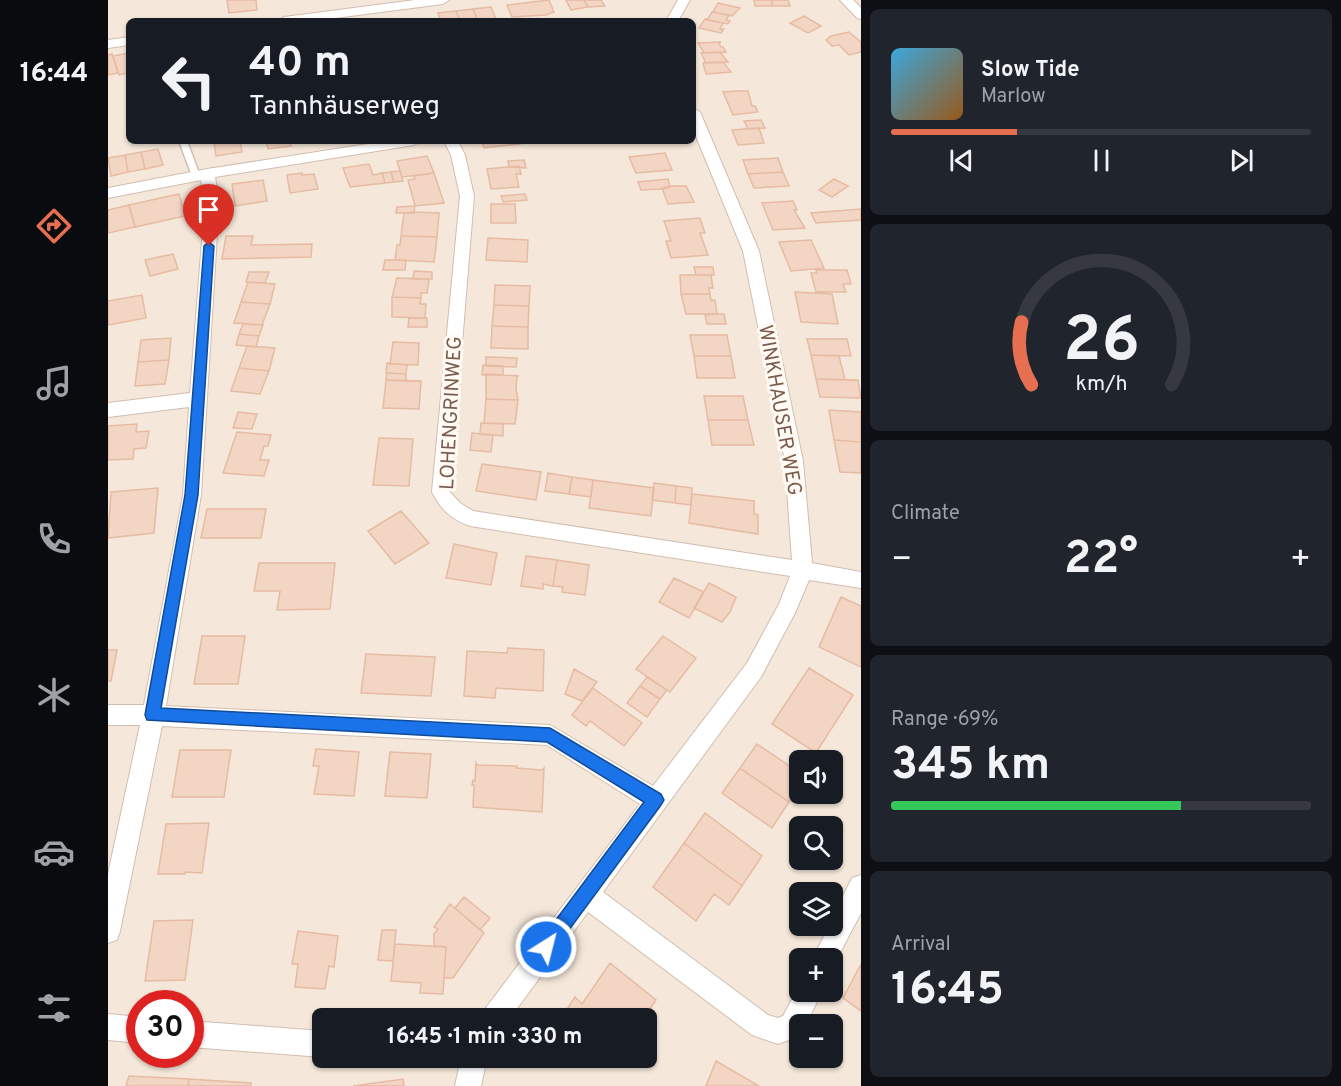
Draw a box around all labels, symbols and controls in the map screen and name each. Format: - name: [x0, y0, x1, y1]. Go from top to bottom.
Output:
- text: 40 m: [249, 38, 351, 91]
- icon: left: [150, 42, 228, 120]
- text: 16:44: [20, 57, 88, 91]
- text: Slow Tide: [981, 57, 1080, 84]
- text: Marlow: [981, 84, 1045, 110]
- text: Tannhäuserweg: [249, 90, 440, 124]
- icon: previous: [945, 144, 978, 177]
- icon: pause: [1085, 144, 1118, 177]
- icon: next: [1225, 144, 1258, 177]
- pin: [183, 184, 234, 246]
- icon: arrive: [192, 193, 225, 226]
- icon: directions: [33, 205, 75, 247]
- text: 26: [1063, 304, 1139, 383]
- street label: WINKHAUSER WEG: [751, 323, 807, 498]
- street label: LOHENGRINWEG: [435, 336, 469, 491]
- icon: music: [33, 362, 75, 404]
- text: km/h: [1075, 371, 1127, 398]
- text: Climate: [891, 501, 960, 527]
- icon: phone: [33, 518, 75, 560]
- text: 22°: [1064, 532, 1138, 589]
- text: −: [891, 540, 912, 582]
- text: +: [1290, 540, 1311, 582]
- icon: climate: [33, 674, 75, 716]
- text: Range · 69%: [891, 707, 998, 733]
- text: 345 km: [891, 738, 1050, 795]
- map controls: [789, 750, 843, 1068]
- button: sound: [789, 750, 843, 804]
- button: search: [789, 816, 843, 870]
- icon: car: [33, 831, 75, 873]
- button: layers: [789, 882, 843, 936]
- position arrow: [514, 915, 578, 979]
- text: Arrival: [891, 932, 951, 958]
- button: +: [789, 948, 843, 1002]
- text: 16:45: [891, 963, 1004, 1020]
- icon: filters: [33, 987, 75, 1029]
- speed limit sign: 30: [126, 990, 204, 1068]
- button: −: [789, 1014, 843, 1068]
- text: 16:45 · 1 min · 330 m: [387, 1024, 582, 1051]

